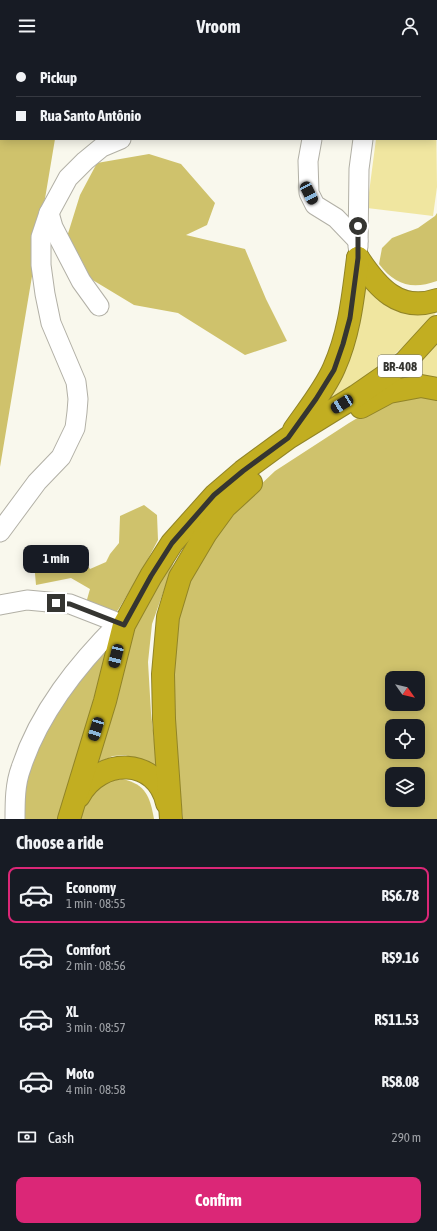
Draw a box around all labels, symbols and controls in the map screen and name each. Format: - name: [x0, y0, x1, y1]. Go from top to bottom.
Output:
- icon: menu: [16, 15, 38, 37]
- icon: person: [399, 15, 421, 37]
- text: Vroom: [196, 16, 241, 37]
- text: Pickup: [40, 69, 77, 86]
- text: Rua Santo Antônio: [40, 107, 141, 124]
- car: [298, 180, 320, 206]
- route start: [349, 217, 367, 235]
- road number: BR-408: [378, 355, 422, 377]
- car: [329, 393, 355, 415]
- callout: 1 min: [23, 545, 89, 573]
- text: 1 min: [43, 551, 69, 566]
- route end: [47, 594, 65, 612]
- car: [107, 643, 125, 669]
- north arrow: [385, 671, 425, 711]
- map controls: [385, 671, 425, 807]
- car: [87, 716, 105, 742]
- button: locate: [385, 719, 425, 759]
- button: layers: [385, 767, 425, 807]
- text: Choose a ride: [16, 832, 104, 853]
- icon: car: [18, 877, 54, 913]
- text: Economy: [66, 879, 116, 896]
- text: R$6.78: [381, 887, 419, 904]
- text: 1 min · 08:55: [66, 896, 126, 911]
- icon: car: [18, 939, 54, 975]
- text: Comfort: [66, 941, 110, 958]
- text: R$9.16: [381, 949, 419, 966]
- text: 2 min · 08:56: [66, 958, 126, 973]
- icon: car: [18, 1001, 54, 1037]
- text: XL: [66, 1003, 79, 1020]
- text: R$11.53: [374, 1011, 419, 1028]
- text: 3 min · 08:57: [66, 1020, 126, 1035]
- icon: car: [18, 1063, 54, 1099]
- text: Moto: [66, 1065, 94, 1082]
- text: R$8.08: [381, 1073, 419, 1090]
- text: 4 min · 08:58: [66, 1082, 126, 1097]
- icon: cash: [16, 1126, 38, 1148]
- text: Cash: [48, 1129, 74, 1146]
- text: 290 m: [392, 1130, 421, 1145]
- button: Confirm: [16, 1177, 421, 1223]

